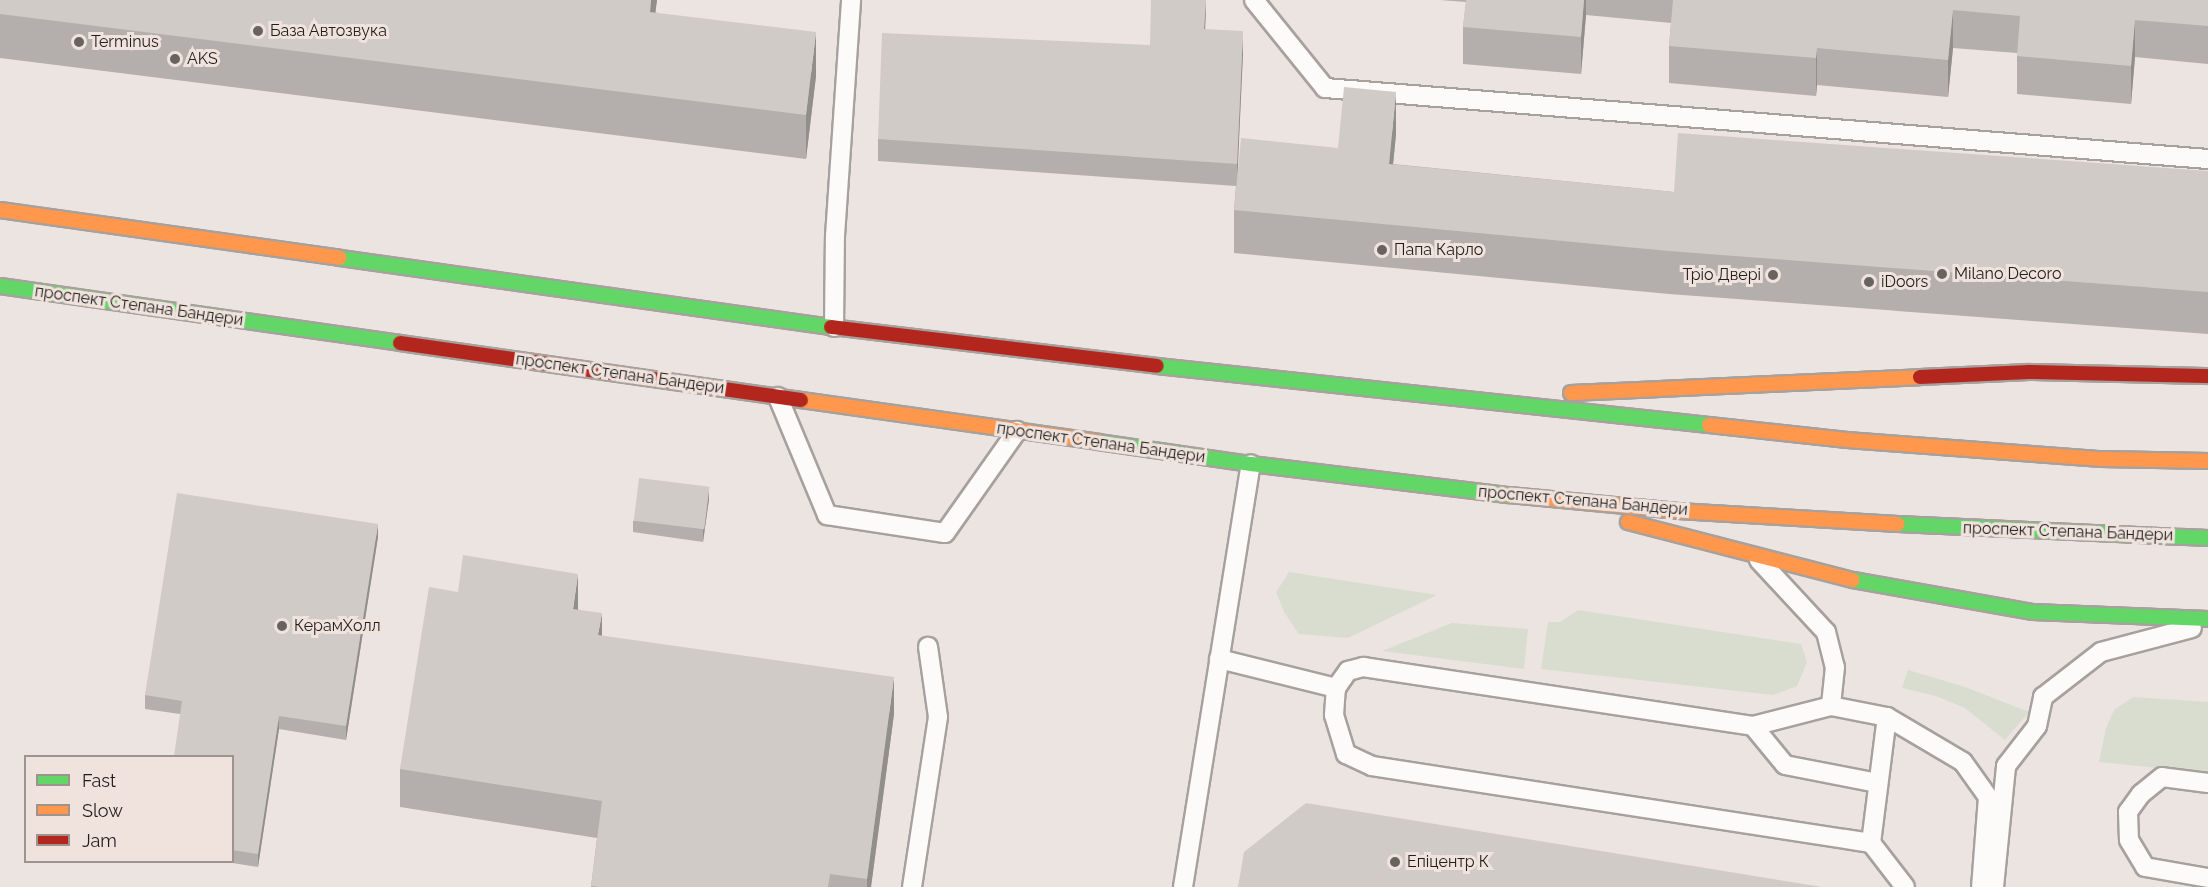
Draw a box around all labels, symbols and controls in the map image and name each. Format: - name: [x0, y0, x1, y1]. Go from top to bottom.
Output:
- place label: База Автозвука: [270, 21, 387, 41]
- marker: База Автозвука: [251, 24, 265, 38]
- place label: Terminus: [91, 32, 159, 52]
- marker: Terminus: [72, 35, 86, 49]
- place label: AKS: [187, 49, 218, 69]
- marker: AKS: [168, 52, 182, 66]
- place label: Папа Карло: [1394, 240, 1483, 260]
- marker: Папа Карло: [1375, 243, 1389, 257]
- place label: Milano Decoro: [1954, 264, 2061, 284]
- place label: Тріо Двері: [1682, 265, 1761, 285]
- marker: Milano Decoro: [1935, 267, 1949, 281]
- marker: Тріо Двері: [1766, 268, 1780, 282]
- place label: iDoors: [1881, 272, 1928, 292]
- marker: iDoors: [1862, 275, 1876, 289]
- street label: проспект Степана Бандери: [34, 282, 244, 330]
- street label: проспект Степана Бандери: [515, 350, 725, 398]
- street label: проспект Степана Бандери: [996, 419, 1206, 467]
- street label: проспект Степана Бандери: [1477, 482, 1689, 520]
- street label: проспект Степана Бандери: [1963, 519, 2173, 545]
- place label: КерамХолл: [294, 616, 381, 636]
- marker: КерамХолл: [275, 619, 289, 633]
- legend: [24, 755, 234, 863]
- text: Fast: [82, 770, 116, 791]
- text: Slow: [82, 800, 123, 821]
- text: Jam: [82, 830, 117, 851]
- place label: Епіцентр К: [1407, 852, 1489, 872]
- marker: Епіцентр К: [1388, 855, 1402, 869]

